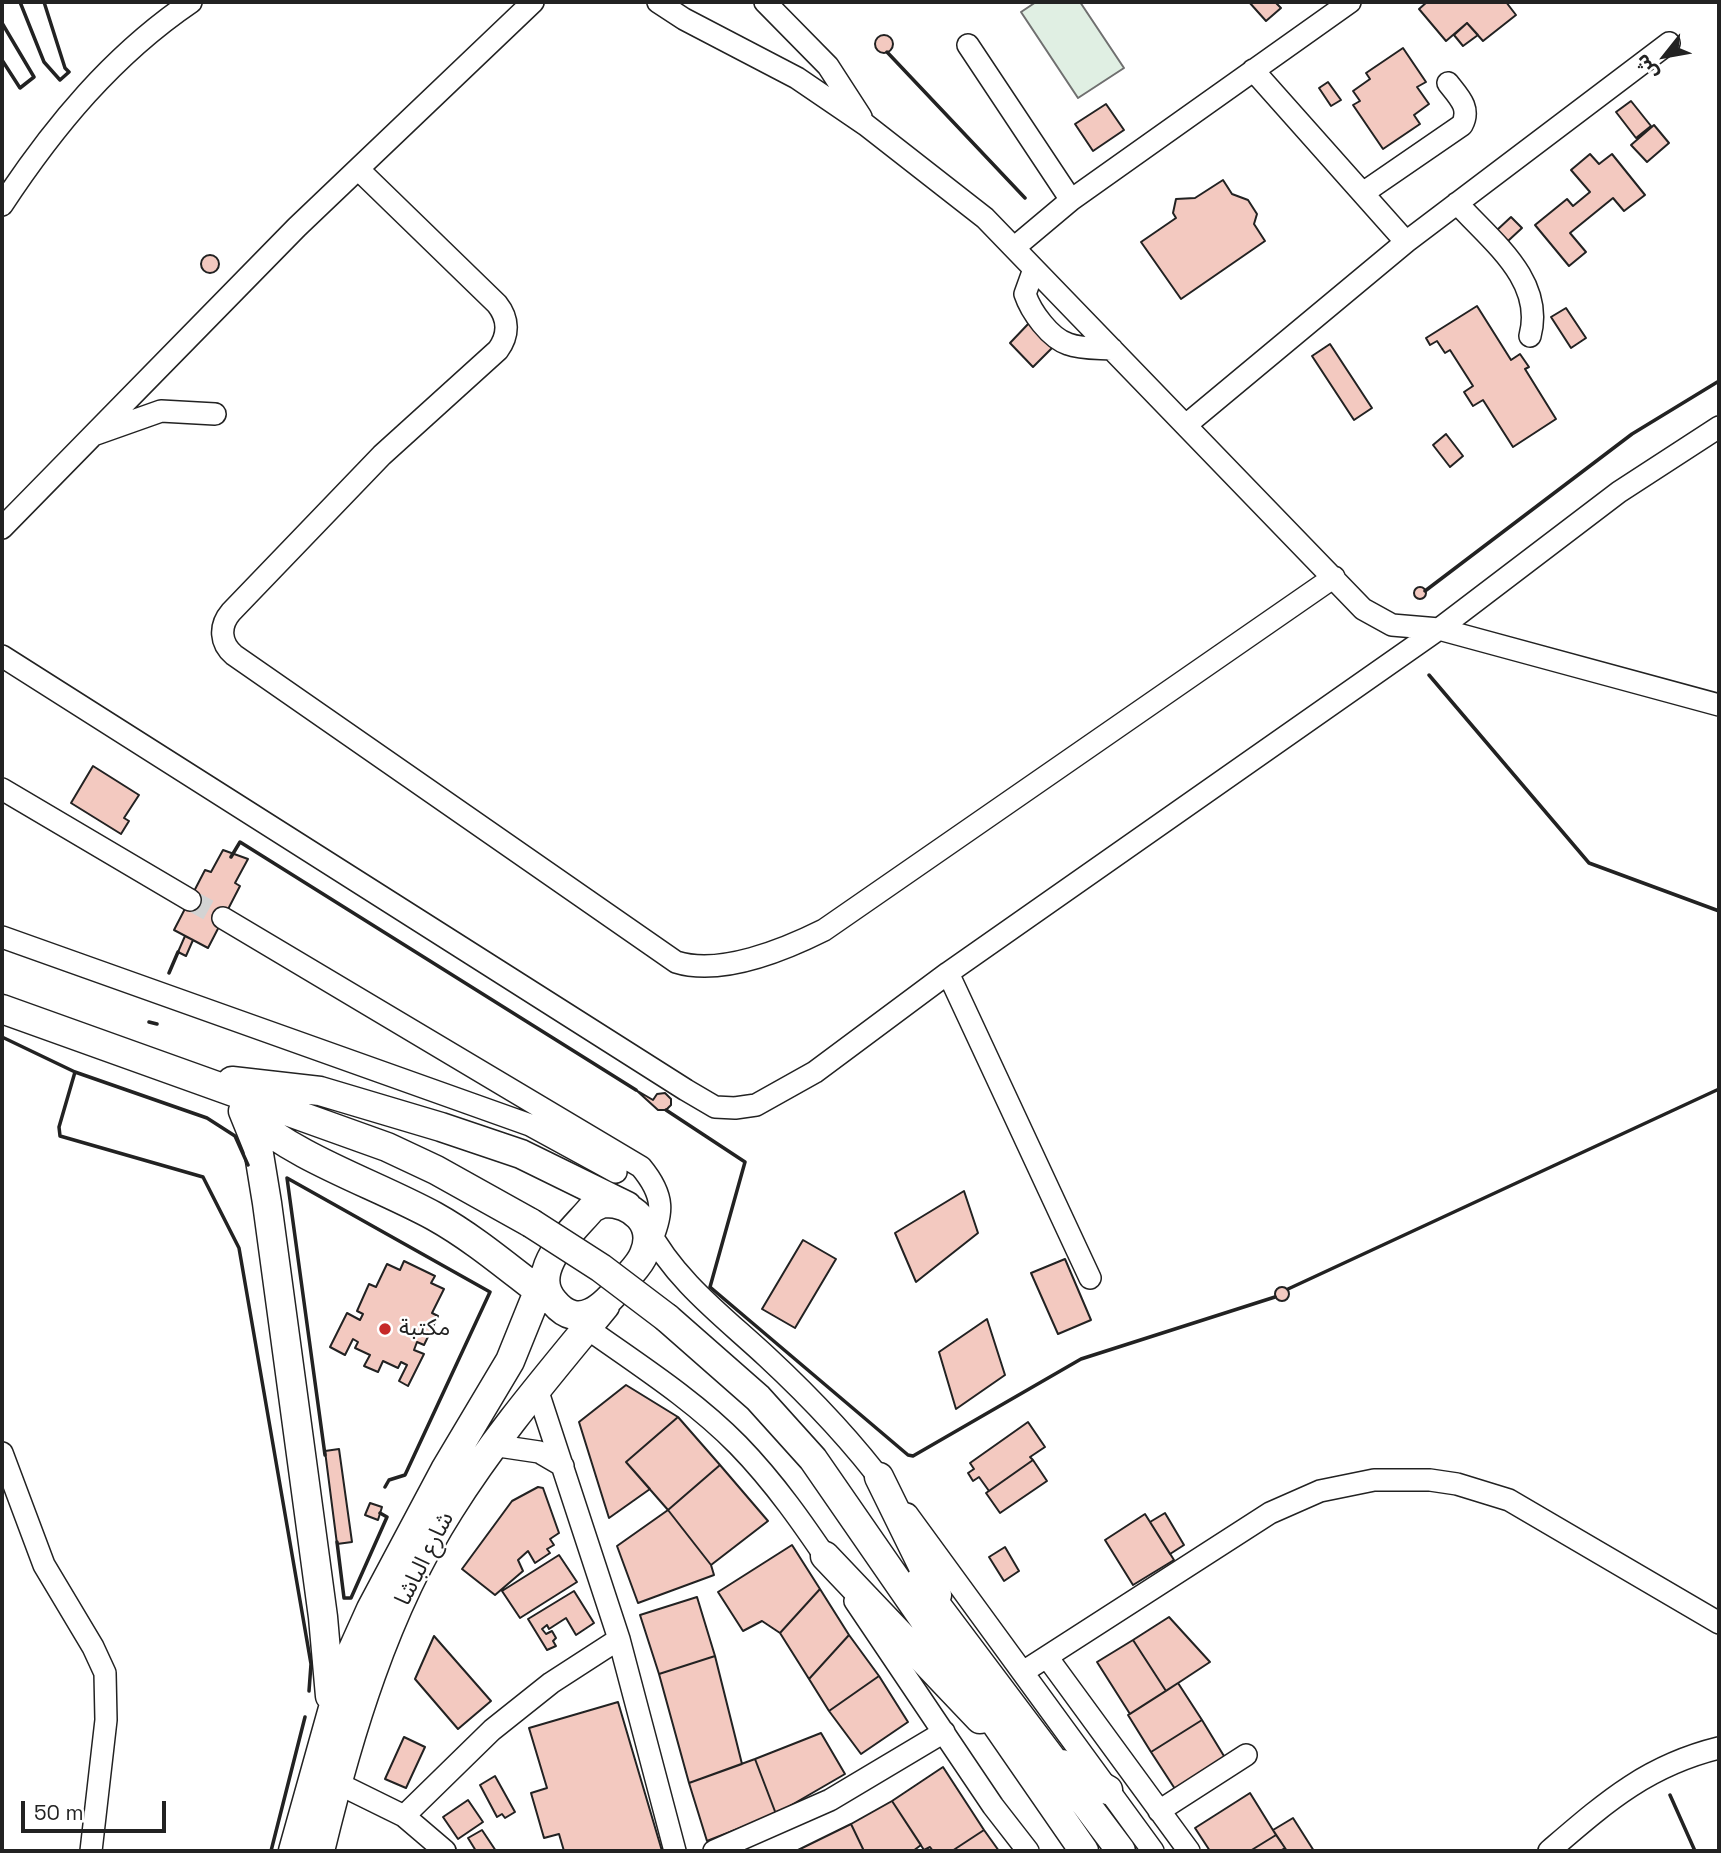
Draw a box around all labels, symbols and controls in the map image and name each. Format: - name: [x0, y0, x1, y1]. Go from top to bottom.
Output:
- north arrow: [1630, 21, 1700, 91]
- text: ش: [1629, 49, 1664, 85]
- place label: مكتبة: [399, 1315, 450, 1343]
- marker: مكتبة: [377, 1321, 393, 1337]
- street label: شارع الباشا: [390, 1508, 460, 1610]
- scale bar: [24, 1786, 170, 1830]
- text: 50 m: [34, 1799, 84, 1826]

